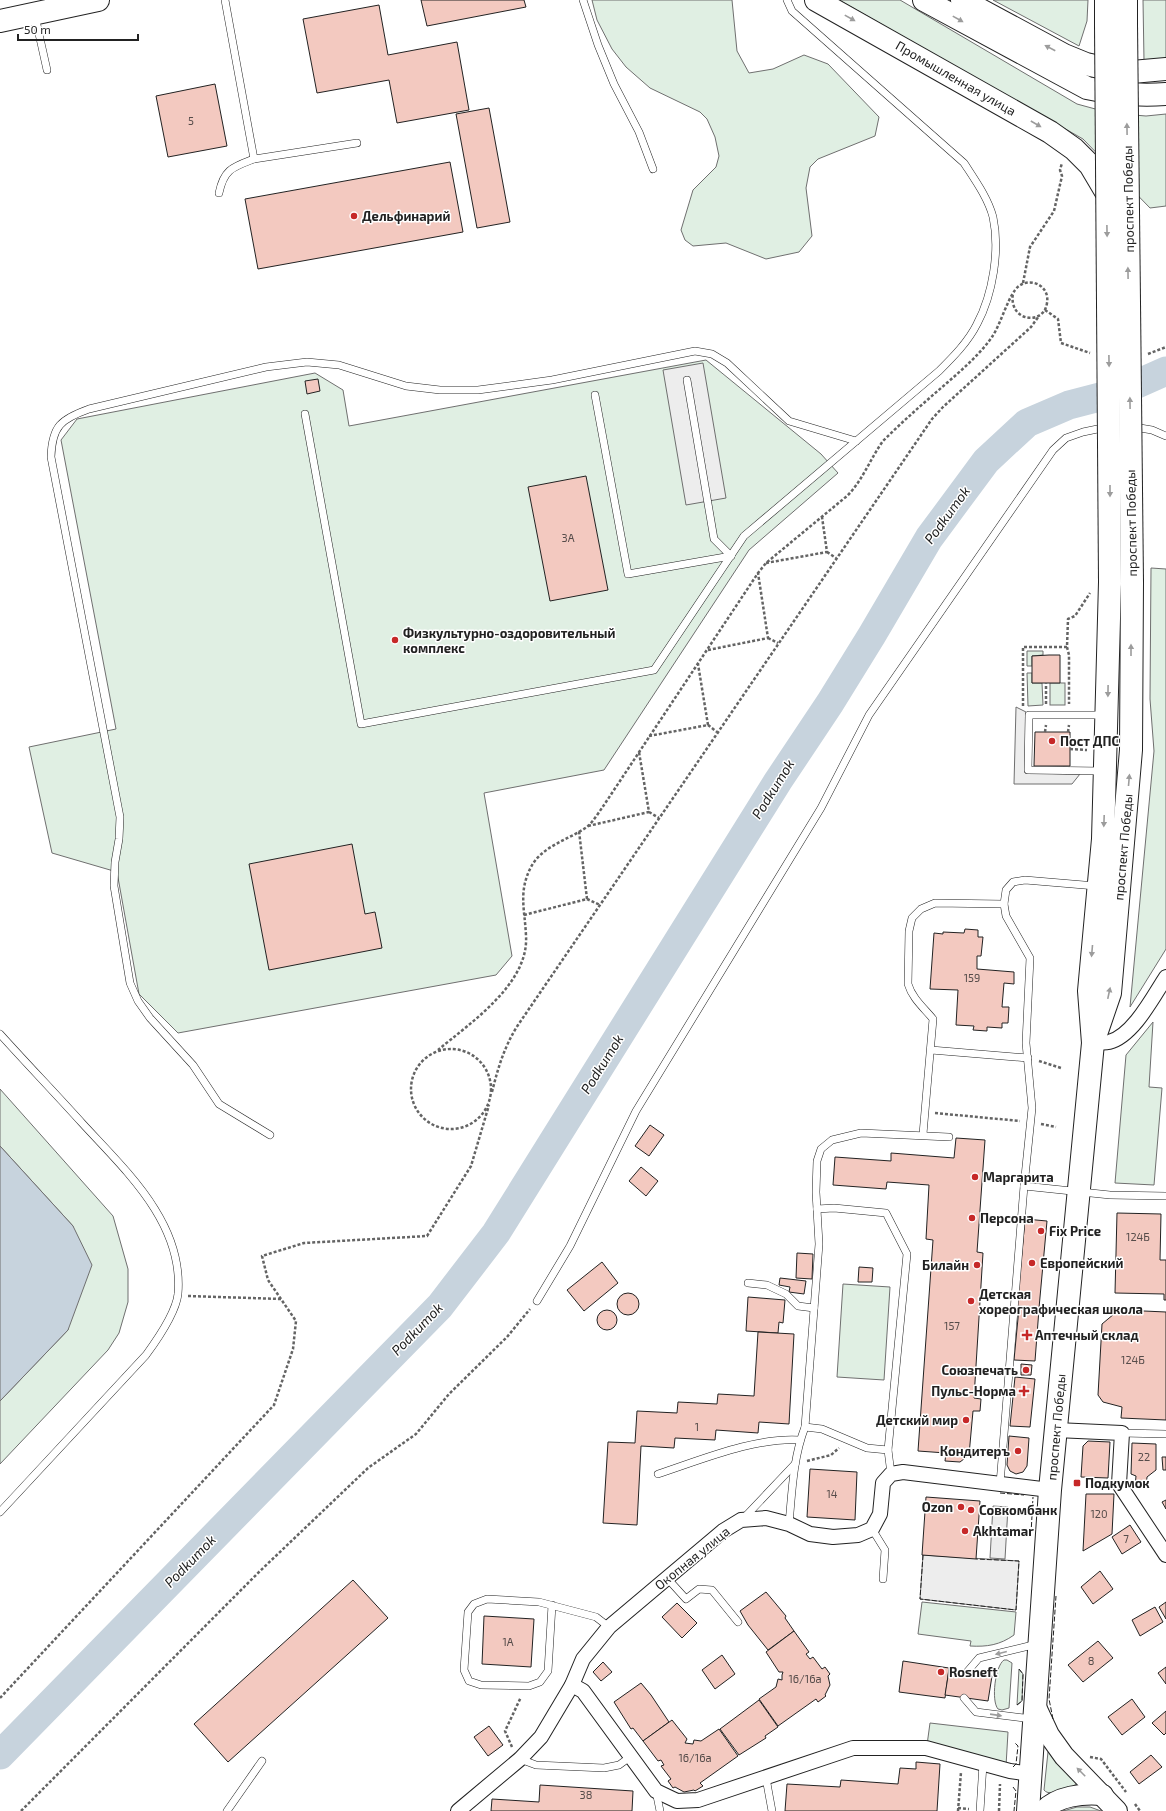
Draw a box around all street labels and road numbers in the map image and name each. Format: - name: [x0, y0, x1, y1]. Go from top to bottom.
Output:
- street label: Промышленная улица: [893, 37, 1019, 119]
- street label: проспект Победы: [1119, 145, 1137, 253]
- street label: проспект Победы: [1122, 469, 1140, 577]
- street label: проспект Победы: [1110, 793, 1136, 901]
- street label: проспект Победы: [1043, 1373, 1069, 1481]
- street label: Окопная улица: [651, 1523, 733, 1593]

